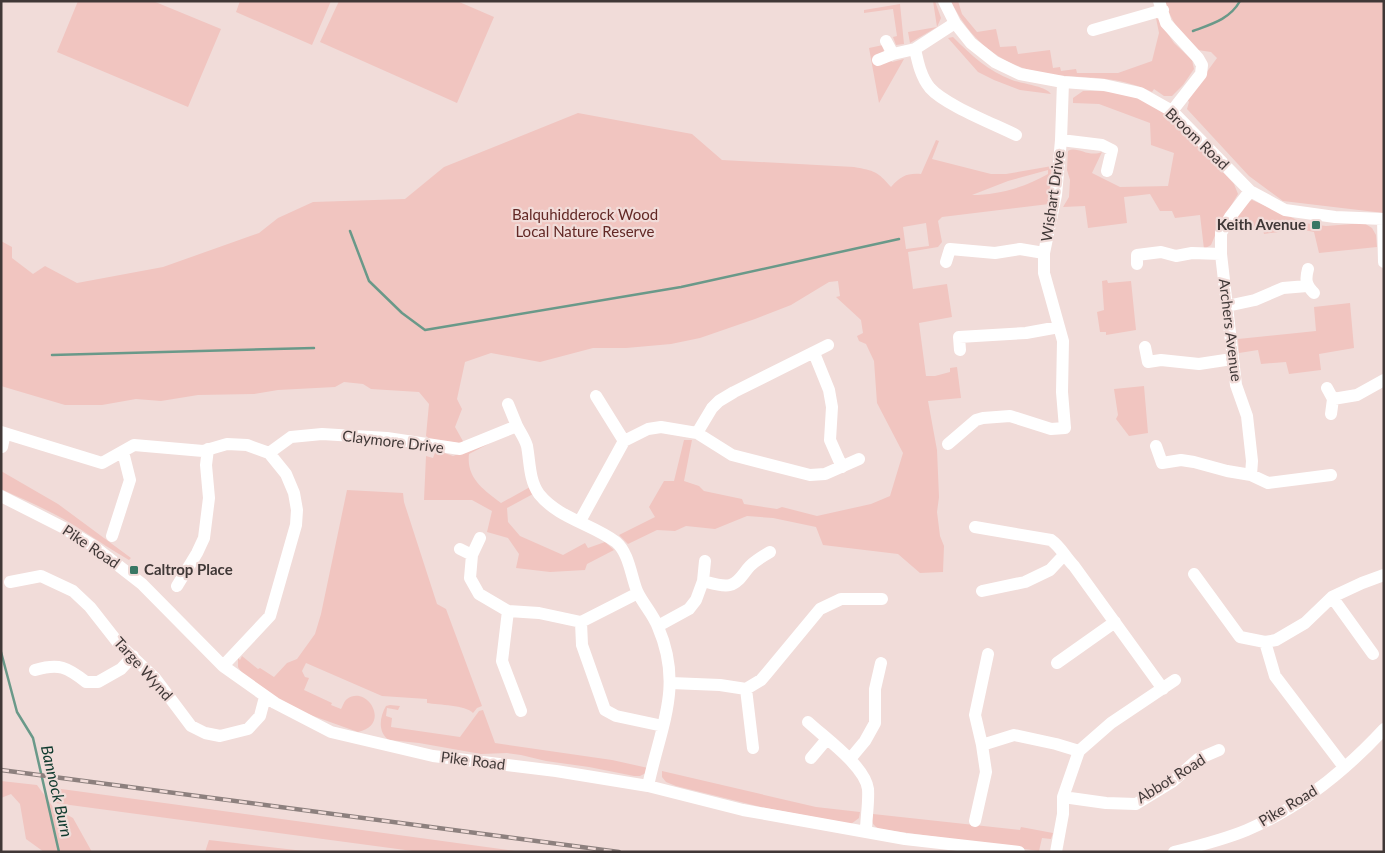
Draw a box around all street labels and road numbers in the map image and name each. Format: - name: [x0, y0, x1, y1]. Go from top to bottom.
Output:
- street label: Broom Road: [1162, 104, 1233, 173]
- street label: Wishart Drive: [1037, 149, 1067, 243]
- street label: Archers Avenue: [1216, 277, 1246, 382]
- street label: Claymore Drive: [341, 426, 445, 456]
- street label: Pike Road: [60, 521, 123, 572]
- street label: Targe Wynd: [111, 633, 177, 704]
- street label: Pike Road: [440, 747, 506, 773]
- street label: Abbot Road: [1133, 750, 1208, 806]
- street label: Pike Road: [1255, 781, 1320, 830]

